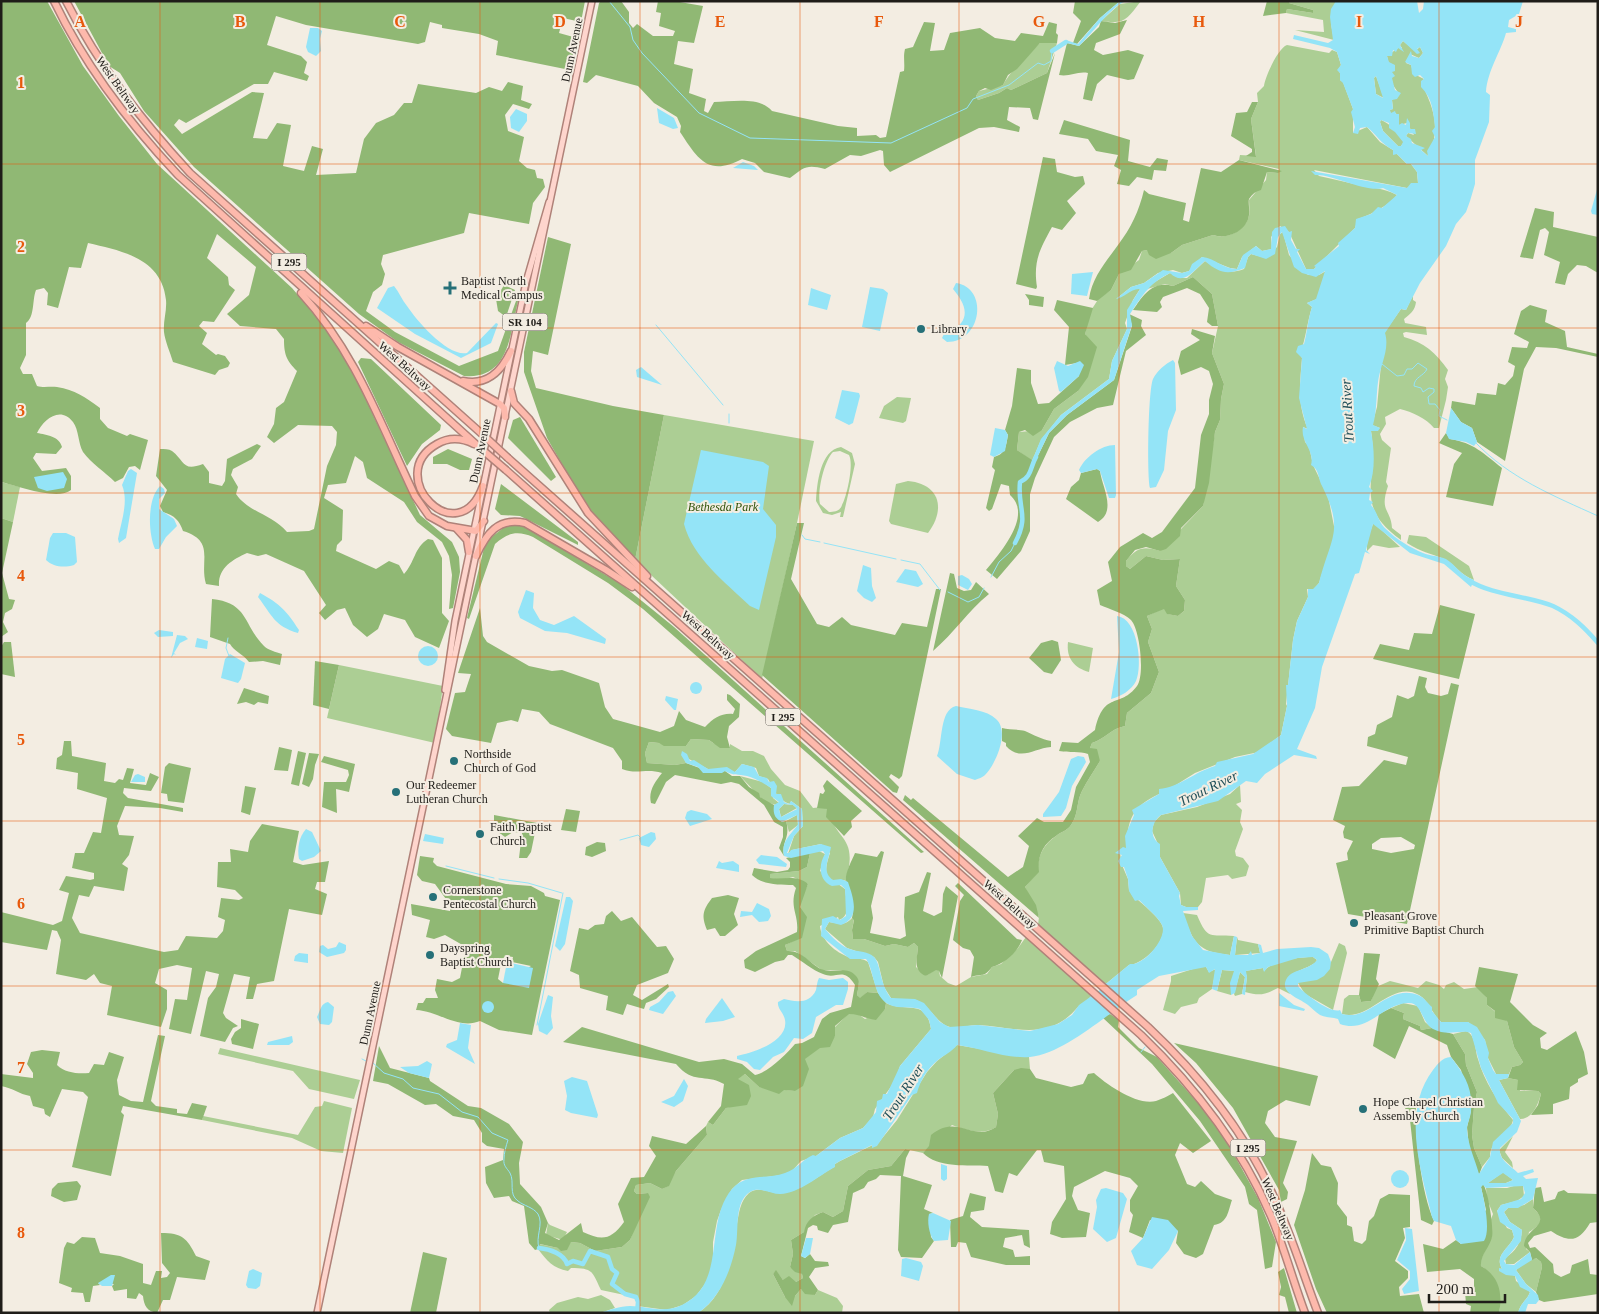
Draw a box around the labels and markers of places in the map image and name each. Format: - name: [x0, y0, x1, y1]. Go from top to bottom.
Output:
- place label: Baptist North Medical Campus: [461, 274, 543, 302]
- marker: Baptist North Medical Campus: [443, 281, 457, 295]
- place label: Library: [931, 322, 967, 336]
- marker: Library: [915, 323, 927, 335]
- place label: Northside Church of God: [464, 747, 536, 775]
- marker: Northside Church of God: [448, 755, 460, 767]
- place label: Our Redeemer Lutheran Church: [406, 778, 488, 806]
- marker: Our Redeemer Lutheran Church: [390, 786, 402, 798]
- place label: Faith Baptist Church: [490, 820, 552, 848]
- marker: Faith Baptist Church: [474, 828, 486, 840]
- place label: Cornerstone Pentecostal Church: [443, 883, 536, 911]
- marker: Cornerstone Pentecostal Church: [427, 891, 439, 903]
- place label: Pleasant Grove Primitive Baptist Church: [1364, 909, 1484, 937]
- marker: Pleasant Grove Primitive Baptist Church: [1348, 917, 1360, 929]
- place label: Dayspring Baptist Church: [440, 941, 512, 969]
- marker: Dayspring Baptist Church: [424, 949, 436, 961]
- place label: Hope Chapel Christian Assembly Church: [1373, 1095, 1483, 1123]
- marker: Hope Chapel Christian Assembly Church: [1357, 1103, 1369, 1115]

